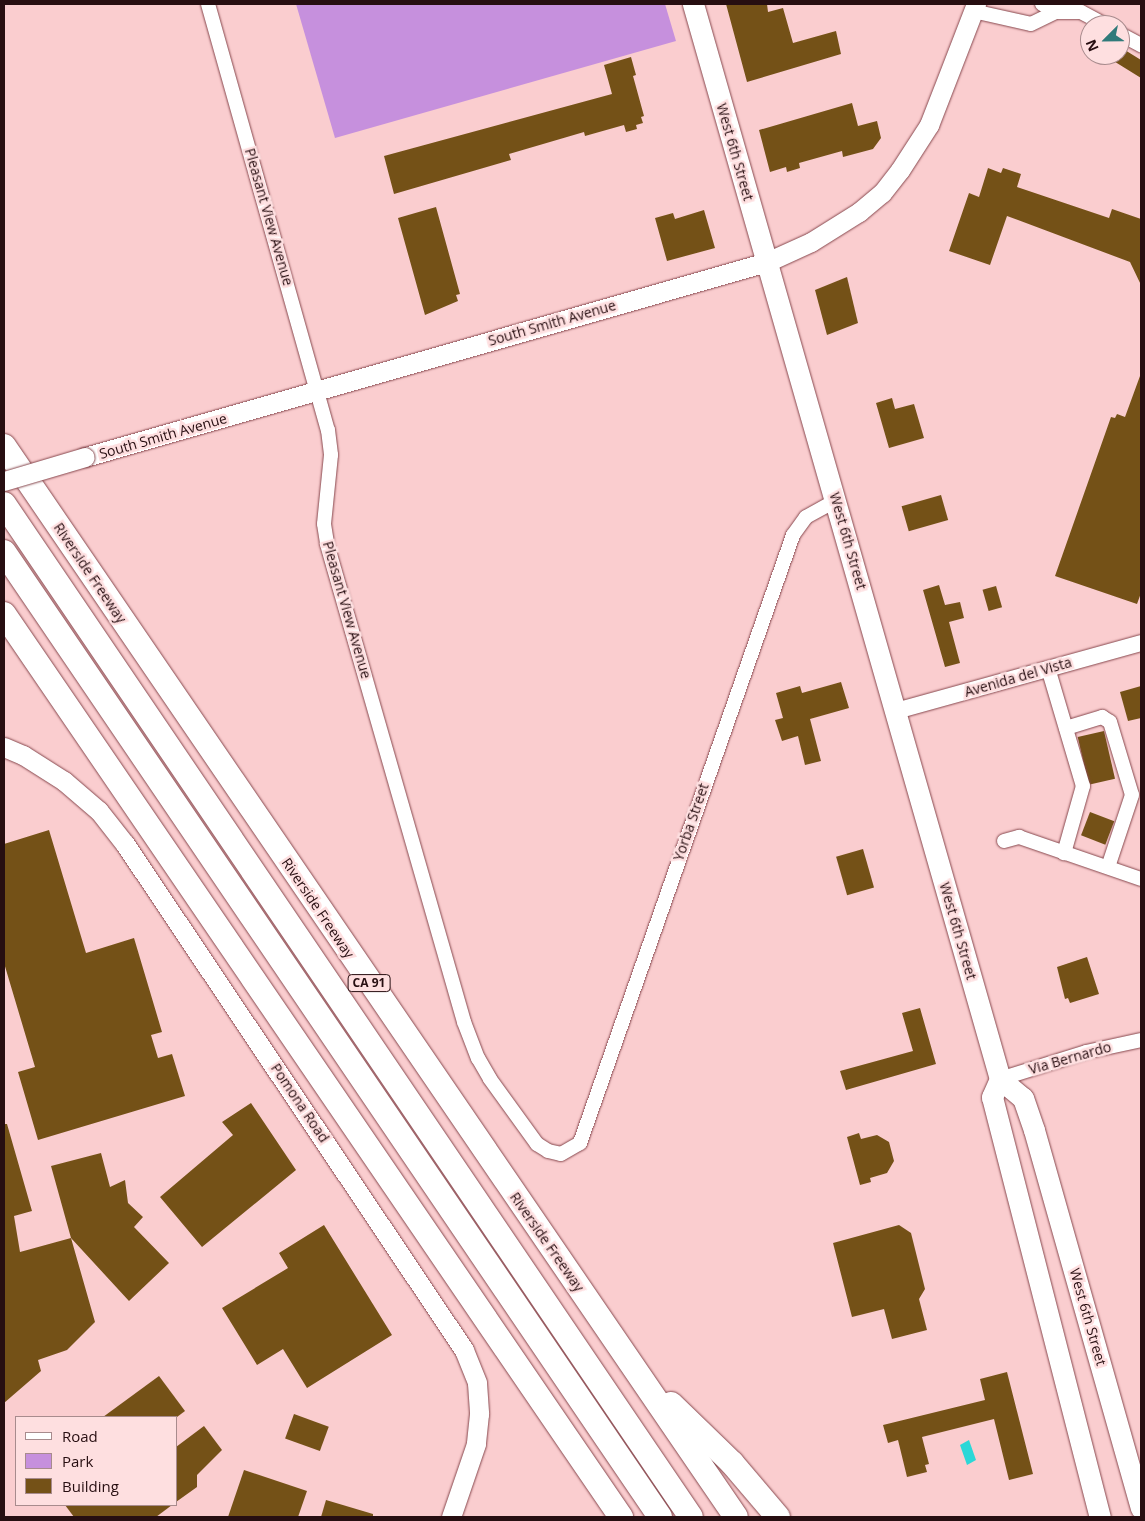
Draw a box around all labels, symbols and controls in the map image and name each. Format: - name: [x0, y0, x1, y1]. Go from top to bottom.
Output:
- north arrow: [1080, 15, 1130, 65]
- text: N: [1081, 37, 1103, 55]
- street label: West 6th Street: [713, 101, 757, 203]
- street label: Pleasant View Avenue: [241, 146, 297, 288]
- street label: South Smith Avenue: [486, 297, 618, 349]
- street label: South Smith Avenue: [97, 410, 229, 462]
- street label: West 6th Street: [826, 490, 870, 592]
- street label: Riverside Freeway: [50, 520, 130, 626]
- street label: Pleasant View Avenue: [319, 539, 375, 681]
- street label: Avenida del Vista: [962, 654, 1074, 700]
- street label: Yorba Street: [670, 781, 712, 863]
- street label: Riverside Freeway: [278, 855, 358, 961]
- street label: West 6th Street: [936, 880, 980, 982]
- road number: CA 91: [346, 974, 392, 992]
- street label: Via Bernardo: [1027, 1038, 1113, 1078]
- street label: Pomona Road: [267, 1060, 333, 1146]
- street label: Riverside Freeway: [506, 1189, 588, 1295]
- street label: West 6th Street: [1066, 1266, 1110, 1368]
- legend: [15, 1416, 178, 1506]
- text: Road: [62, 1426, 98, 1446]
- text: Park: [62, 1451, 93, 1471]
- text: Building: [62, 1476, 119, 1496]

